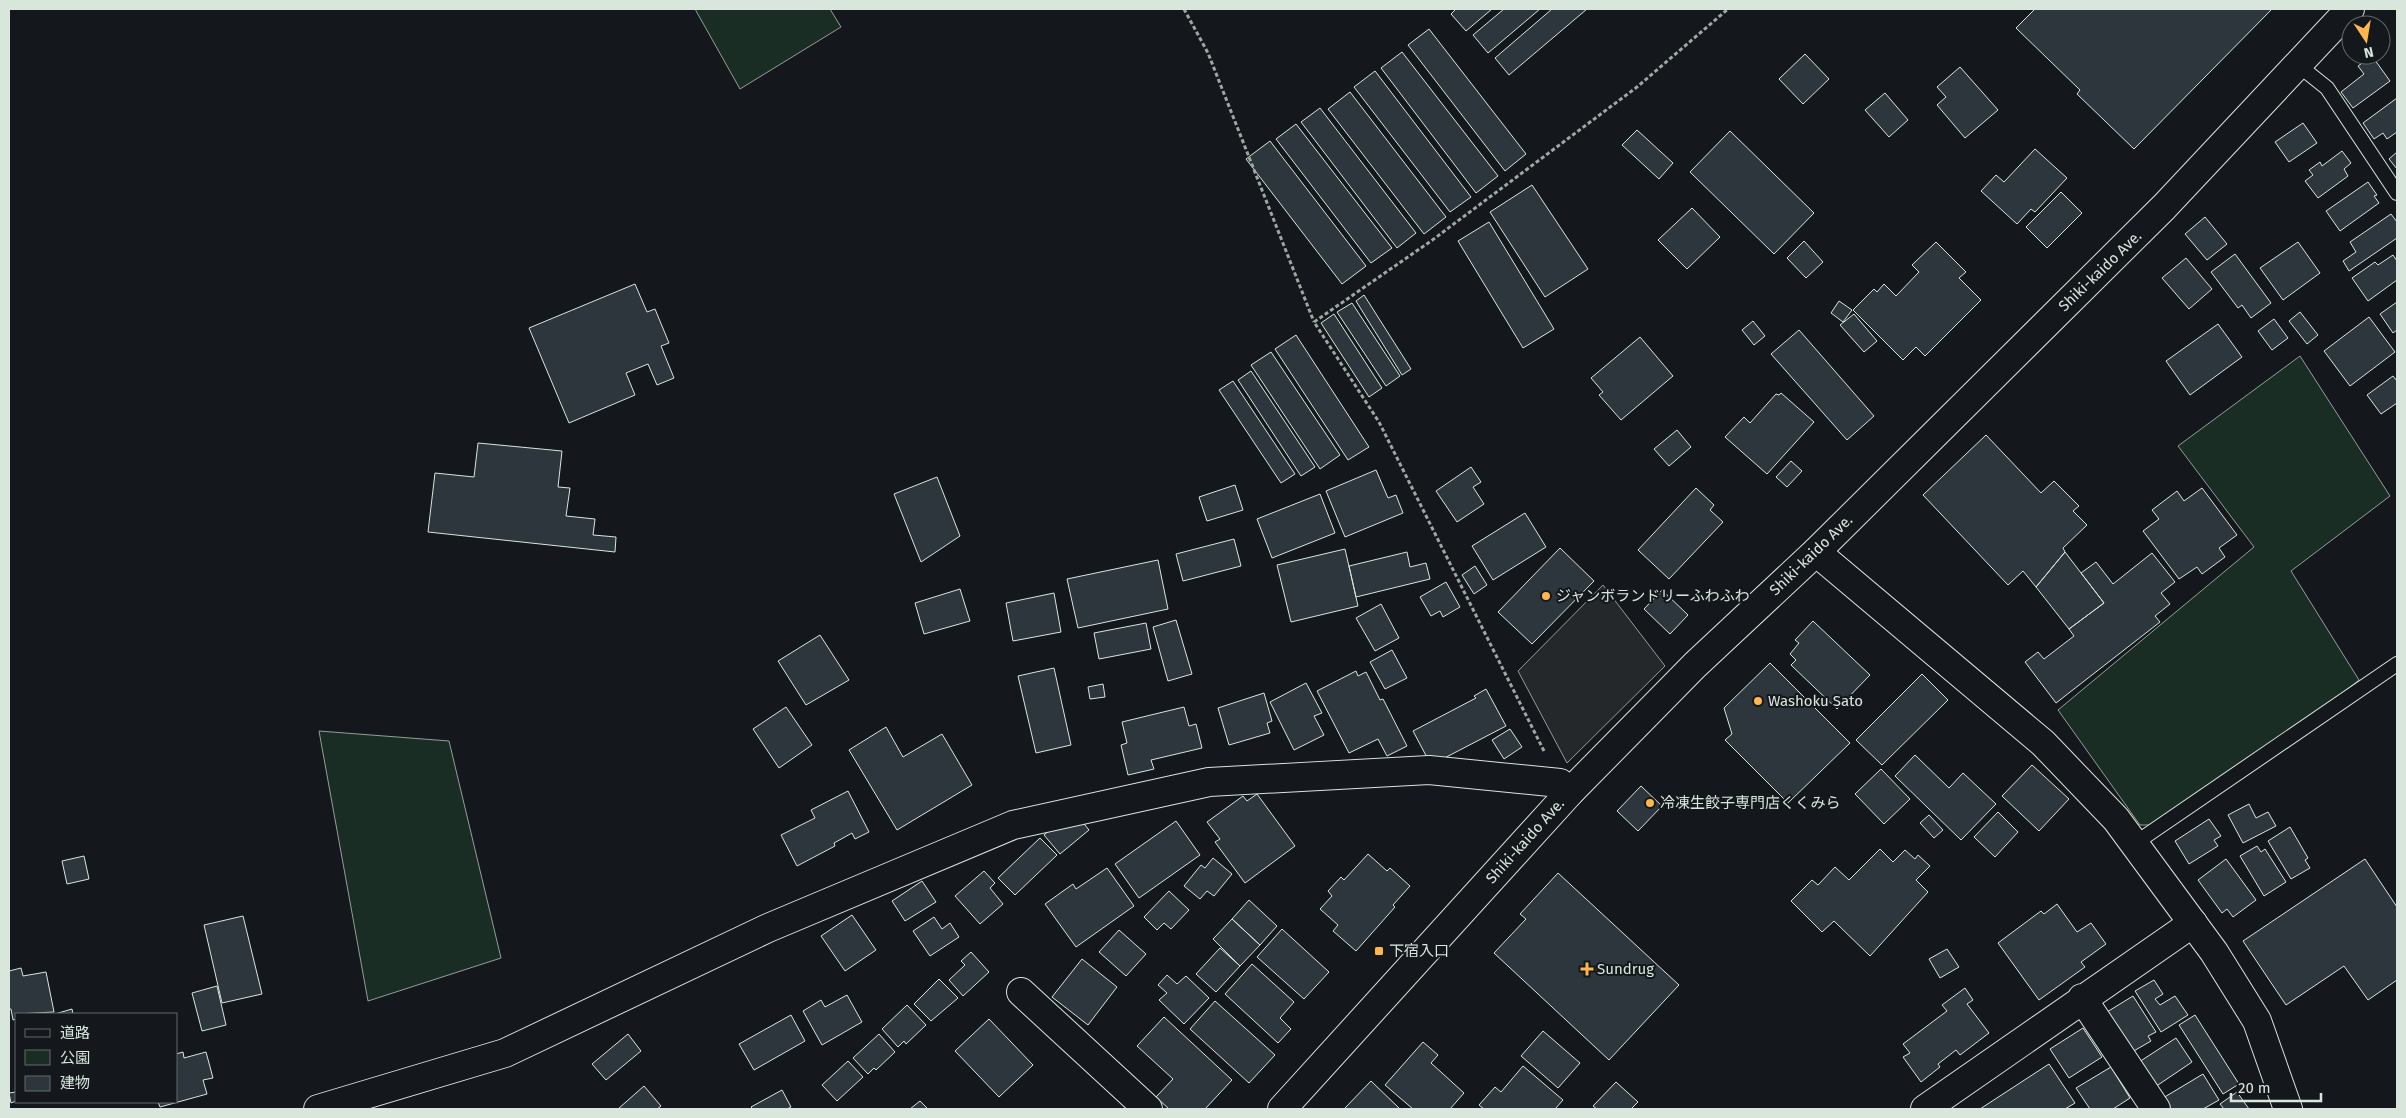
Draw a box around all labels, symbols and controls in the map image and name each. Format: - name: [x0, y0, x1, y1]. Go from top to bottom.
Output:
- north arrow: [2341, 15, 2391, 65]
- text: N: [2362, 43, 2375, 62]
- street label: Shiki-kaido Ave.: [2055, 227, 2145, 315]
- street label: Shiki-kaido Ave.: [1766, 511, 1856, 599]
- place label: ジャンボランドリーふわふわ: [1556, 587, 1750, 605]
- marker: ジャンボランドリーふわふわ: [1540, 590, 1552, 602]
- place label: Washoku Sato: [1768, 692, 1863, 710]
- marker: Washoku Sato: [1752, 695, 1764, 707]
- place label: 冷凍生餃子専門店くくみら: [1660, 794, 1841, 812]
- street label: Shiki-kaido Ave.: [1482, 795, 1568, 887]
- marker: 冷凍生餃子専門店くくみら: [1644, 797, 1656, 809]
- place label: 下宿入口: [1389, 942, 1449, 960]
- marker: 下宿入口: [1373, 945, 1385, 957]
- place label: Sundrug: [1597, 960, 1654, 978]
- marker: Sundrug: [1581, 963, 1593, 975]
- legend: [15, 1013, 178, 1103]
- text: 道路: [60, 1024, 90, 1042]
- text: 公園: [60, 1049, 90, 1067]
- scale bar: [2231, 1070, 2321, 1102]
- text: 建物: [60, 1074, 90, 1092]
- text: 20 m: [2238, 1079, 2271, 1097]

